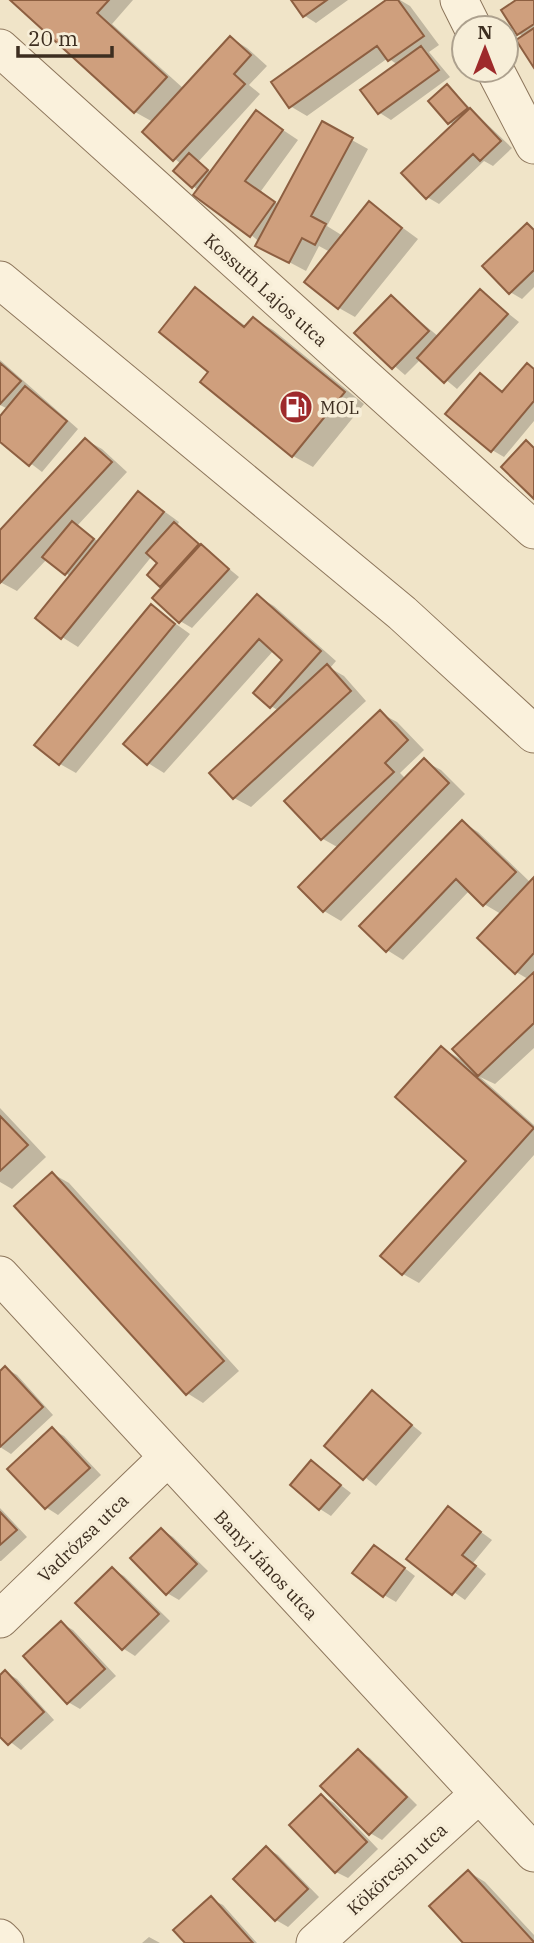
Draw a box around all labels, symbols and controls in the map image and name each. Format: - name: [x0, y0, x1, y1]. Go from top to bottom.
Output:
- scale bar: [18, 14, 112, 58]
- north arrow: [450, 14, 520, 84]
- text: N: [477, 20, 493, 44]
- text: 20 m: [28, 24, 78, 52]
- street label: Kossuth Lajos utca: [199, 228, 333, 352]
- fuel station icon: MOL: [277, 388, 315, 426]
- place label: MOL: [320, 396, 359, 419]
- street label: Vadrózsa utca: [33, 1489, 133, 1587]
- street label: Banyi János utca: [209, 1505, 323, 1625]
- street label: Kökörcsin utca: [342, 1818, 452, 1920]

